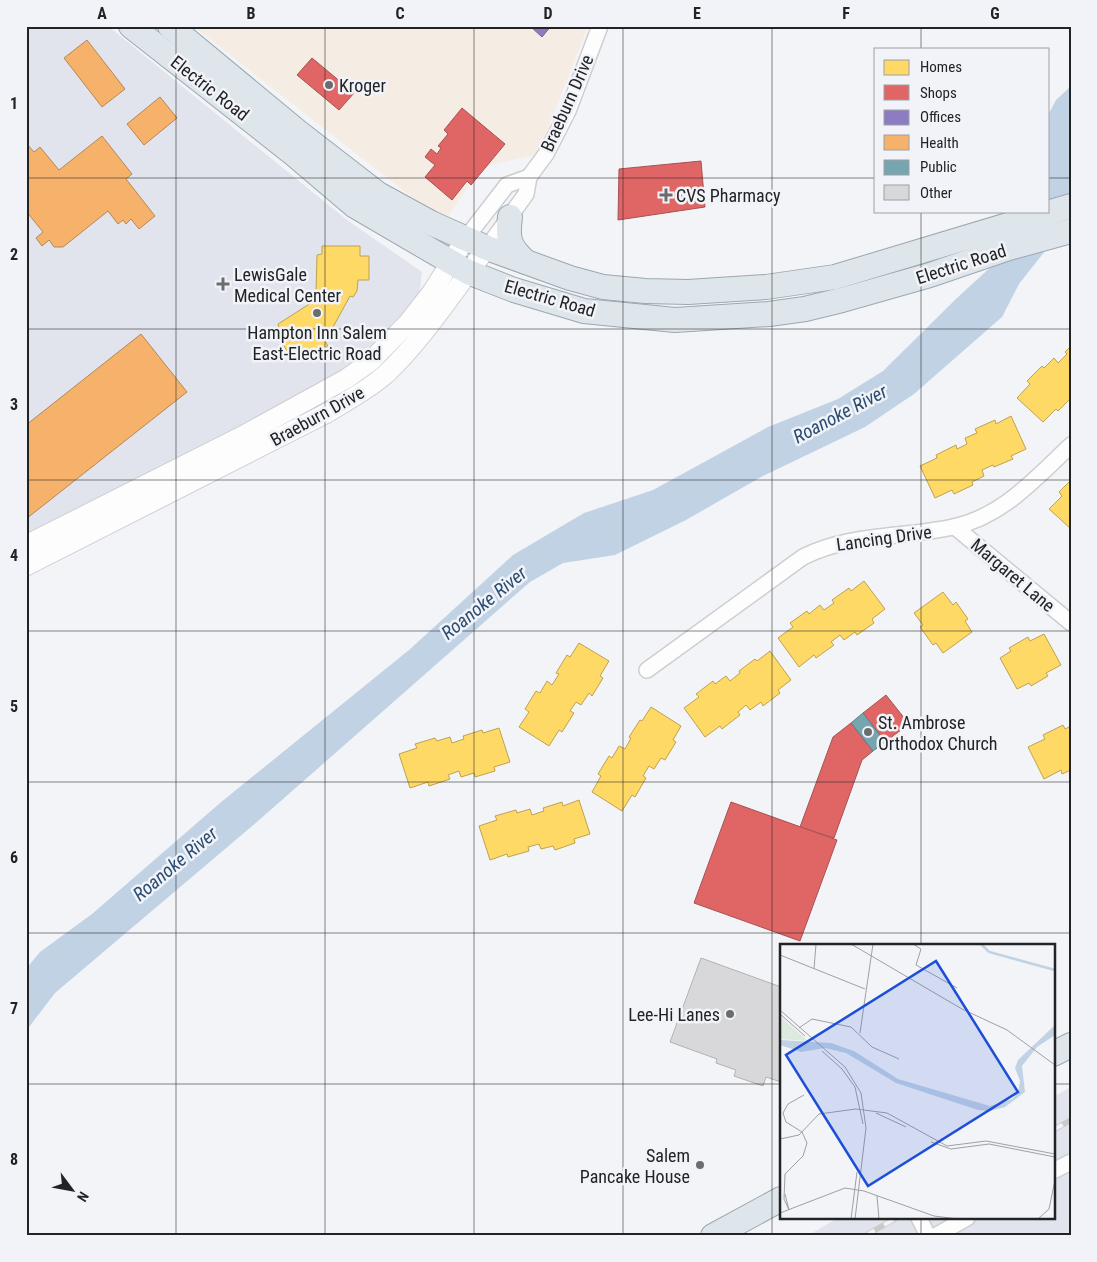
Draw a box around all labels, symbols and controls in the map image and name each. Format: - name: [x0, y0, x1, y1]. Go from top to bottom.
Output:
- text: A: [97, 4, 107, 23]
- text: B: [247, 4, 256, 23]
- text: C: [395, 4, 405, 23]
- text: D: [543, 4, 553, 23]
- text: E: [693, 4, 701, 23]
- text: F: [842, 4, 850, 23]
- text: G: [990, 4, 1000, 23]
- legend: [874, 48, 1050, 212]
- street label: Electric Road: [167, 51, 253, 125]
- street label: Braeburn Drive: [536, 51, 598, 155]
- text: Homes: [920, 58, 962, 76]
- place label: Kroger: [339, 75, 386, 96]
- marker: Kroger: [323, 79, 335, 91]
- text: Shops: [920, 84, 957, 102]
- text: 1: [10, 94, 18, 113]
- text: Offices: [920, 108, 961, 126]
- text: Health: [920, 134, 959, 152]
- text: Public: [920, 158, 957, 176]
- text: Other: [920, 184, 953, 202]
- place label: CVS Pharmacy: [676, 185, 781, 206]
- marker: CVS Pharmacy: [660, 189, 672, 201]
- street label: Electric Road: [913, 240, 1009, 288]
- text: 2: [10, 245, 18, 264]
- place label: LewisGale Medical Center: [234, 264, 341, 306]
- street label: Electric Road: [502, 275, 598, 321]
- marker: LewisGale Medical Center: [216, 277, 230, 291]
- marker: Hampton Inn Salem East-Electric Road: [311, 307, 323, 319]
- place label: Hampton Inn Salem East-Electric Road: [247, 322, 387, 364]
- water label: Roanoke River: [789, 379, 891, 448]
- street label: Braeburn Drive: [266, 382, 368, 450]
- text: 3: [10, 395, 18, 414]
- street label: Lancing Drive: [835, 521, 933, 555]
- street label: Margaret Lane: [967, 534, 1059, 616]
- text: 4: [10, 546, 18, 565]
- water label: Roanoke River: [437, 561, 532, 644]
- text: 5: [10, 697, 18, 716]
- place label: St. Ambrose Orthodox Church: [878, 712, 998, 754]
- marker: St. Ambrose Orthodox Church: [862, 726, 874, 738]
- water label: Roanoke River: [128, 822, 222, 906]
- text: 6: [10, 848, 18, 867]
- inset map: [780, 944, 1054, 1220]
- text: 7: [10, 999, 18, 1018]
- place label: Lee-Hi Lanes: [628, 1004, 720, 1025]
- marker: Lee-Hi Lanes: [724, 1008, 736, 1020]
- place label: Salem Pancake House: [580, 1145, 690, 1187]
- text: 8: [10, 1150, 18, 1169]
- marker: Salem Pancake House: [694, 1159, 706, 1171]
- north arrow: [48, 1164, 98, 1214]
- text: N: [74, 1189, 92, 1205]

